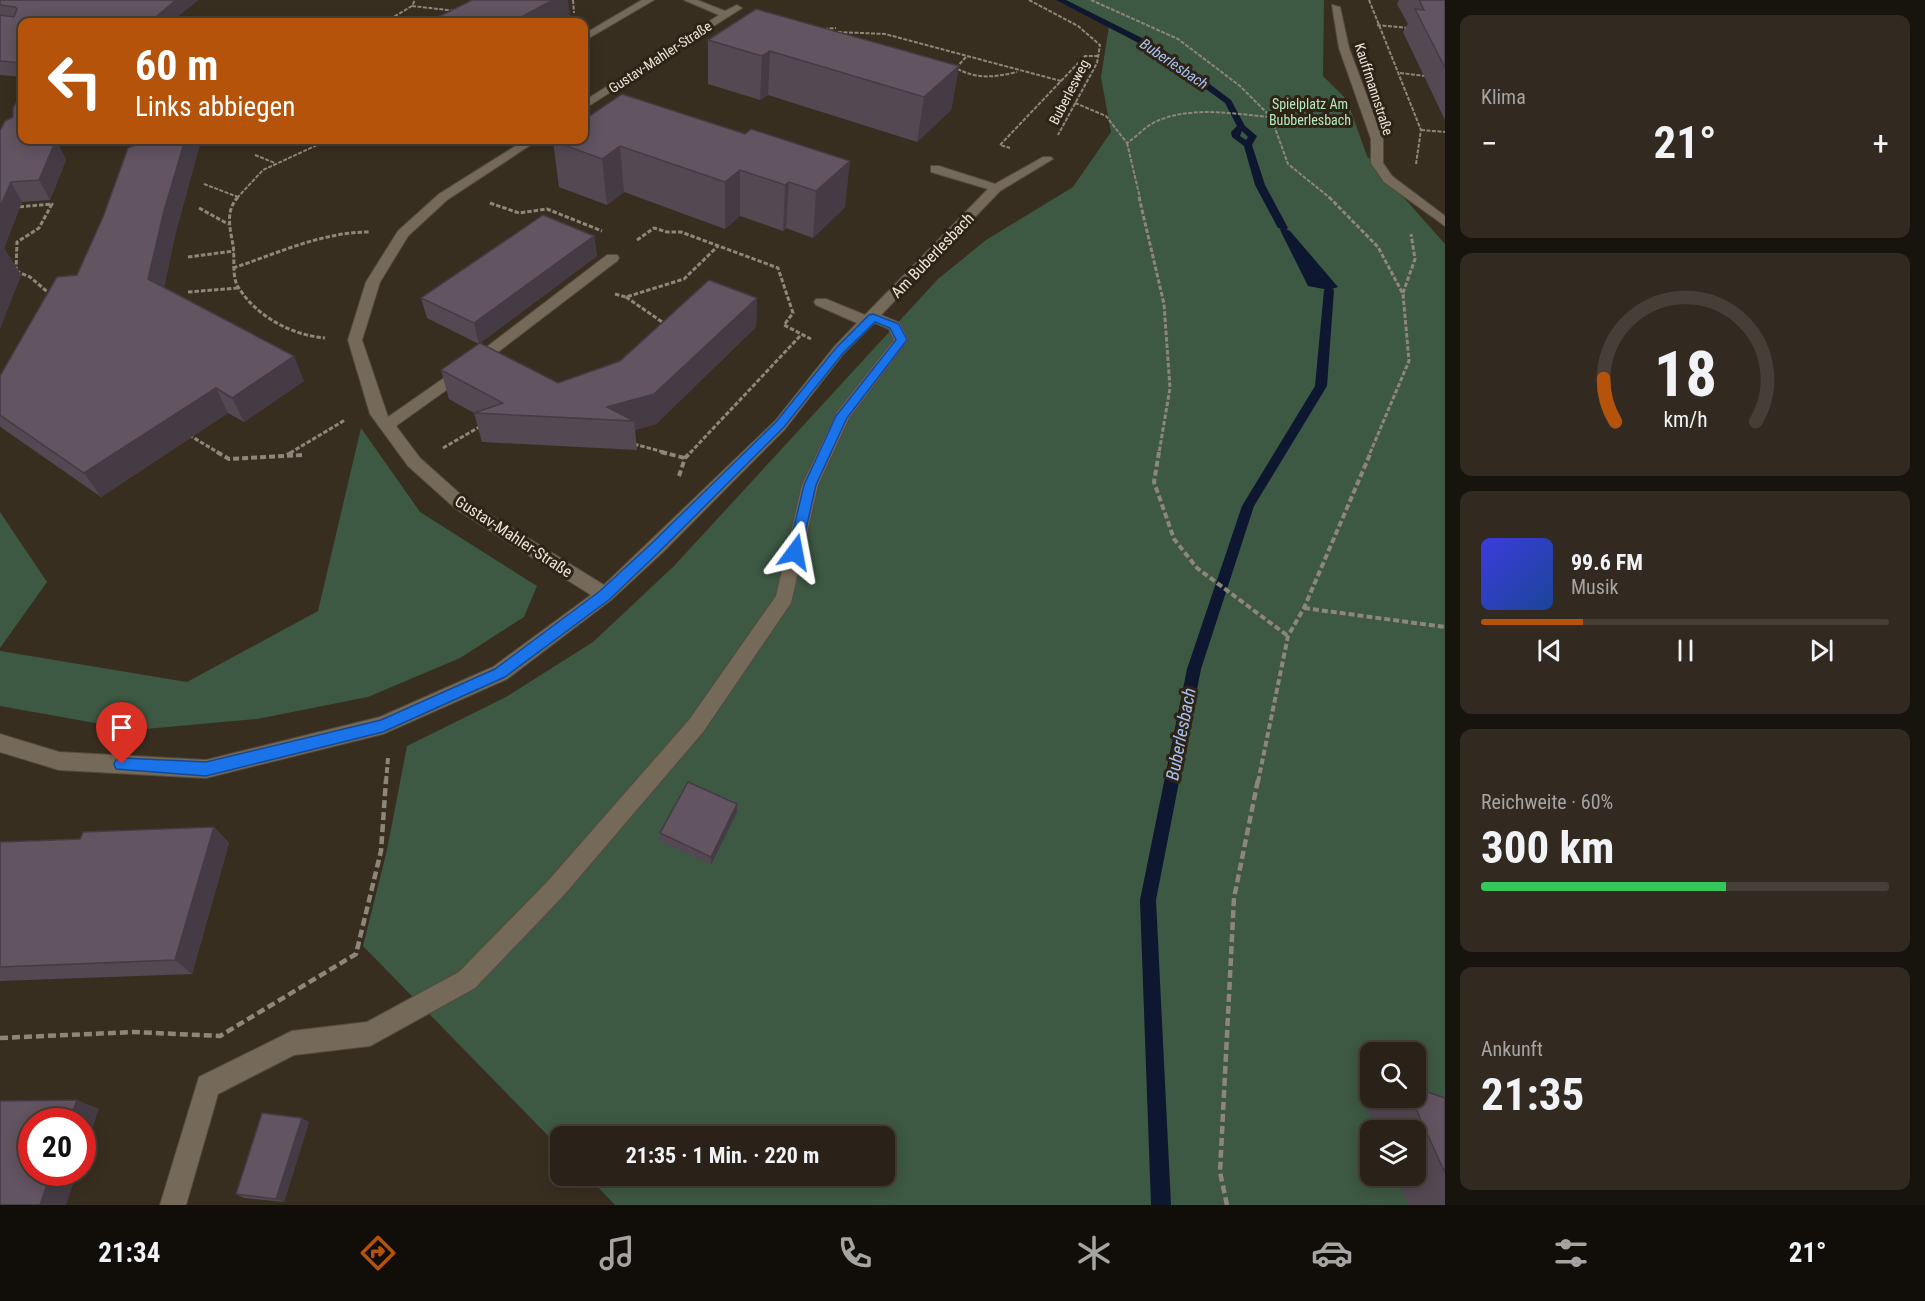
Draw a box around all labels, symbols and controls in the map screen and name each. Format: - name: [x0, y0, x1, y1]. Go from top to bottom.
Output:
- street label: Gustav-Mahler-Straße: [606, 18, 715, 96]
- water label: Buberlesbach: [1137, 35, 1211, 93]
- text: 60 m: [135, 41, 218, 90]
- street label: Kauffmannstraße: [1352, 41, 1397, 137]
- icon: left: [36, 42, 114, 120]
- street label: Buberlesweg: [1046, 57, 1092, 127]
- text: Klima: [1481, 85, 1526, 109]
- text: Links abbiegen: [135, 91, 295, 123]
- park label: Spielplatz Am Bubberlesbach: [1269, 96, 1351, 128]
- text: 21°: [1654, 116, 1717, 169]
- text: −: [1481, 124, 1498, 163]
- text: +: [1873, 124, 1889, 163]
- street label: Am Buberlesbach: [887, 209, 978, 302]
- text: 18: [1653, 338, 1717, 411]
- text: km/h: [1663, 407, 1707, 432]
- street label: Gustav-Mahler-Straße: [451, 491, 576, 581]
- position arrow: [763, 520, 827, 584]
- text: 99.6 FM: [1571, 550, 1643, 575]
- text: Musik: [1571, 575, 1619, 599]
- icon: previous: [1533, 634, 1566, 667]
- icon: pause: [1669, 634, 1702, 667]
- icon: next: [1805, 634, 1838, 667]
- water label: Buberlesbach: [1161, 686, 1200, 782]
- pin: [96, 702, 147, 764]
- icon: arrive: [105, 711, 138, 744]
- text: Reichweite · 60%: [1481, 790, 1613, 814]
- text: 300 km: [1481, 821, 1614, 874]
- text: Ankunft: [1481, 1037, 1543, 1061]
- map controls: [1360, 1042, 1426, 1186]
- button: search: [1360, 1042, 1426, 1108]
- text: 21:35: [1481, 1068, 1584, 1121]
- speed limit sign: 20: [18, 1108, 96, 1186]
- button: layers: [1360, 1120, 1426, 1186]
- text: 21:35 · 1 Min. · 220 m: [626, 1143, 819, 1168]
- icon: directions: [357, 1232, 399, 1274]
- icon: music: [596, 1232, 638, 1274]
- icon: phone: [834, 1232, 876, 1274]
- icon: climate: [1073, 1232, 1115, 1274]
- icon: car: [1311, 1232, 1353, 1274]
- icon: filters: [1550, 1232, 1592, 1274]
- text: 21:34: [98, 1237, 160, 1269]
- text: 21°: [1789, 1237, 1827, 1269]

